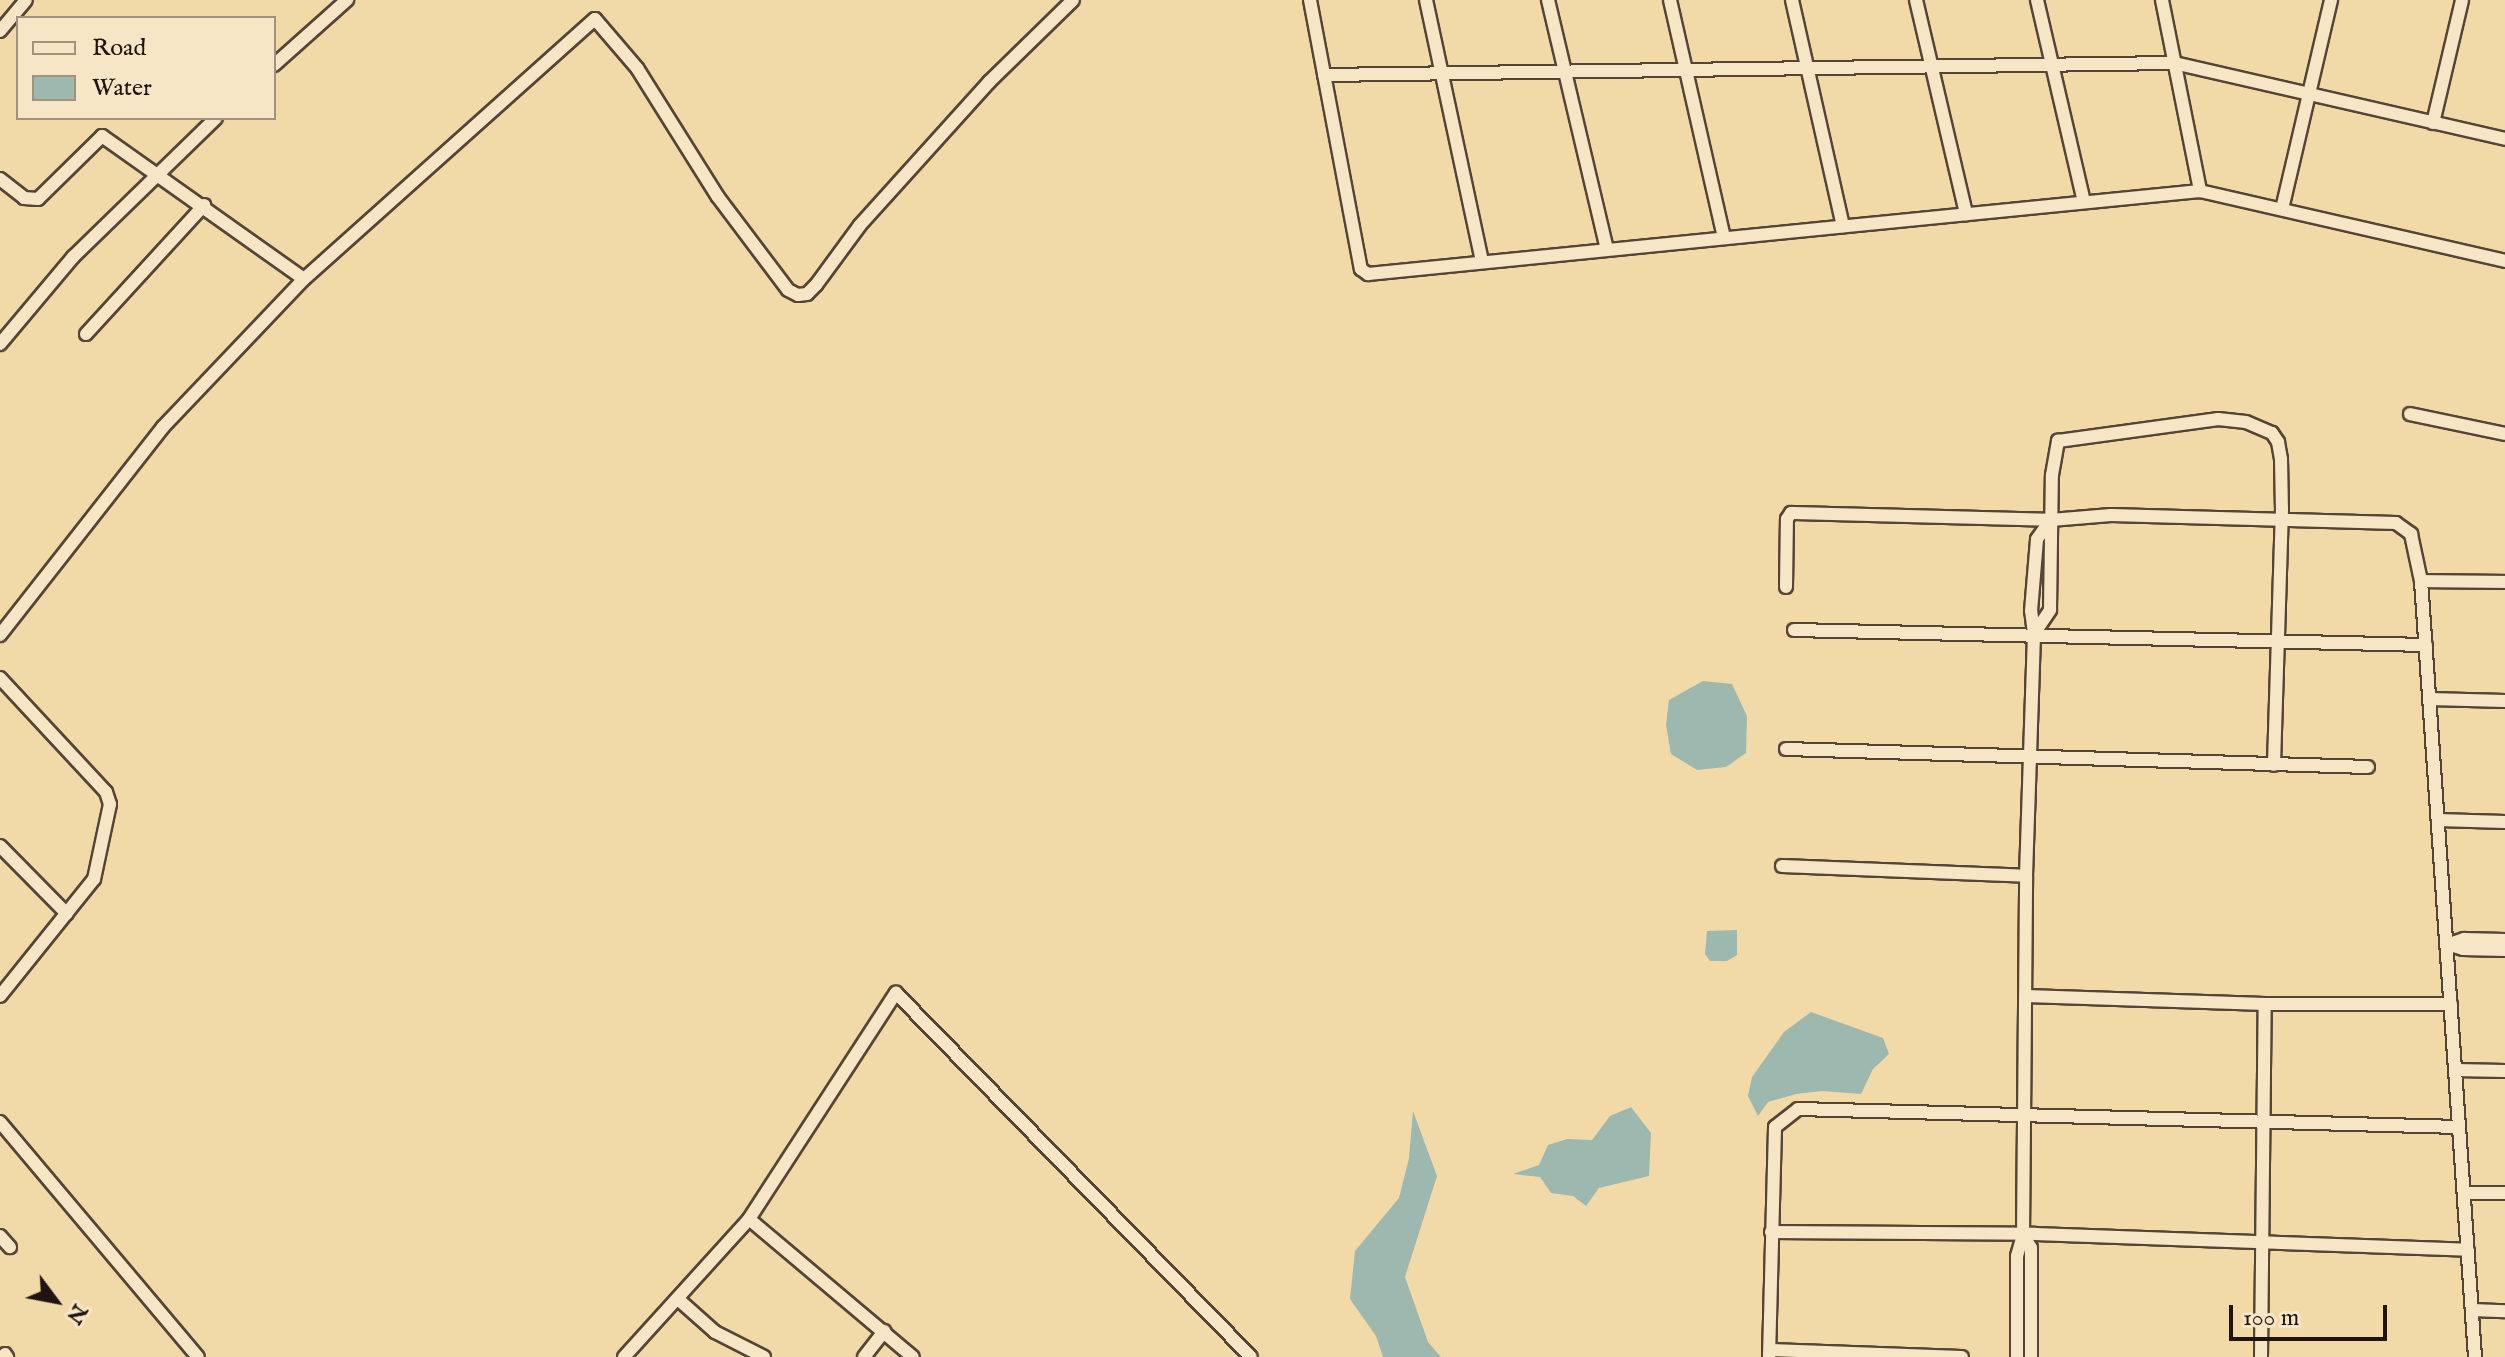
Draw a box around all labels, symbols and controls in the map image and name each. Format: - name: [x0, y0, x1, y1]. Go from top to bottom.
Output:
- legend: [16, 16, 276, 120]
- text: Road: [92, 33, 146, 64]
- text: Water: [92, 73, 152, 104]
- north arrow: [16, 1261, 96, 1341]
- scale bar: [2233, 1289, 2391, 1339]
- text: N: [59, 1298, 93, 1329]
- text: 100 m: [2243, 1303, 2299, 1334]

